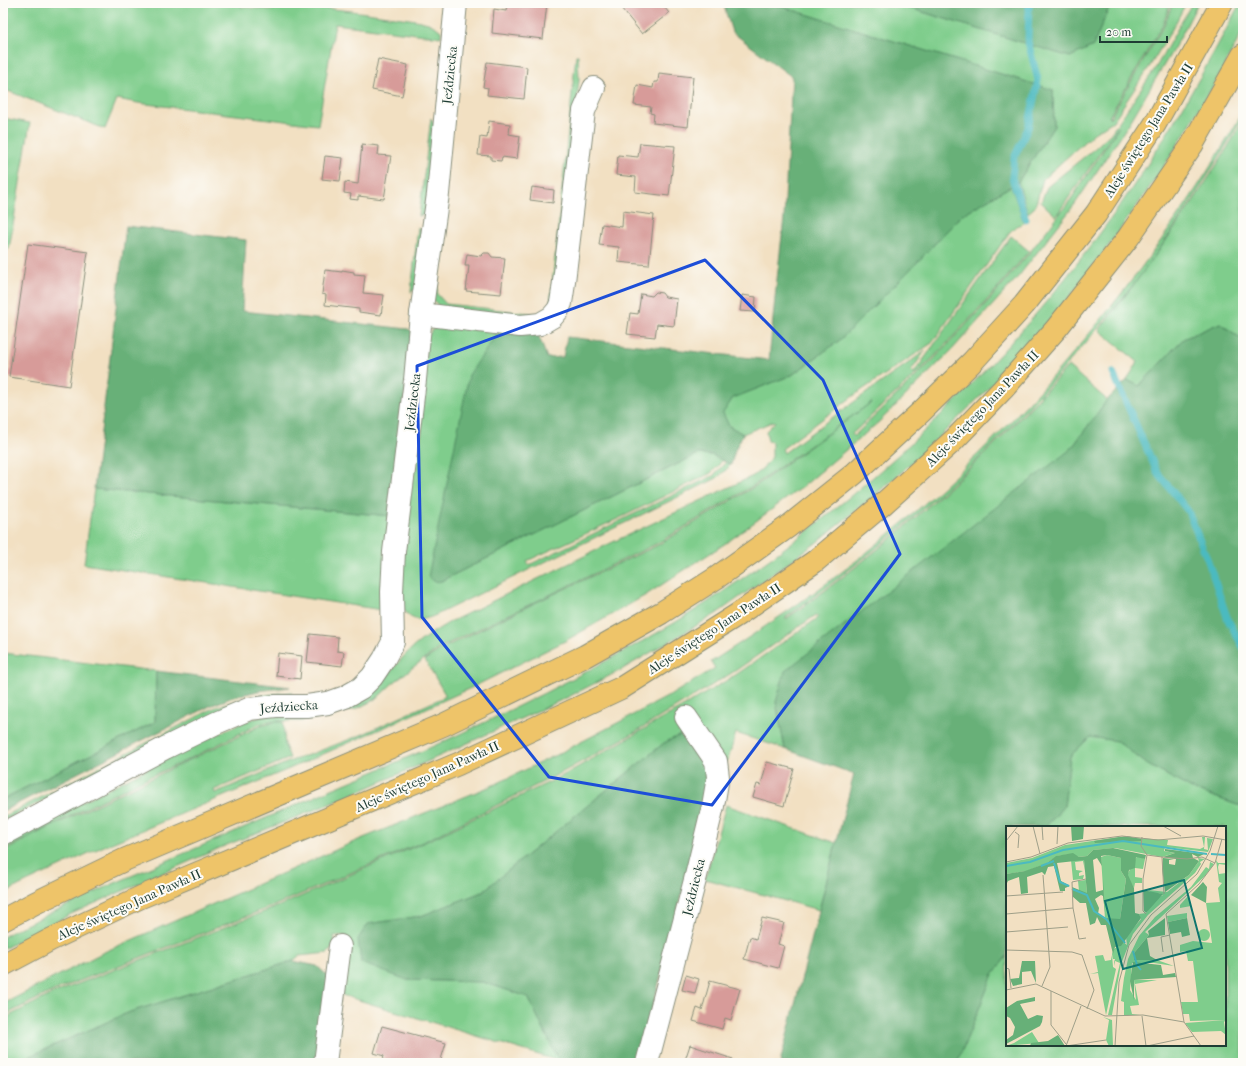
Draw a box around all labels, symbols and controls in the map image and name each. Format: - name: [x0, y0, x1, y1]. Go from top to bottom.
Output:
- scale bar: [1100, 18, 1167, 44]
- text: 20 m: [1106, 25, 1131, 39]
- street label: Jeździecka: [439, 44, 460, 106]
- street label: Aleje świętego Jana Pawła II: [1100, 60, 1196, 201]
- street label: Aleje świętego Jana Pawła II: [922, 347, 1042, 470]
- street label: Jeździecka: [401, 371, 424, 433]
- street label: Aleje świętego Jana Pawła II: [644, 580, 784, 678]
- street label: Jeździecka: [258, 697, 320, 716]
- street label: Aleje świętego Jana Pawła II: [352, 738, 501, 815]
- inset map: [1006, 826, 1226, 1046]
- street label: Jeździecka: [679, 856, 708, 918]
- street label: Aleje świętego Jana Pawła II: [54, 866, 203, 943]

